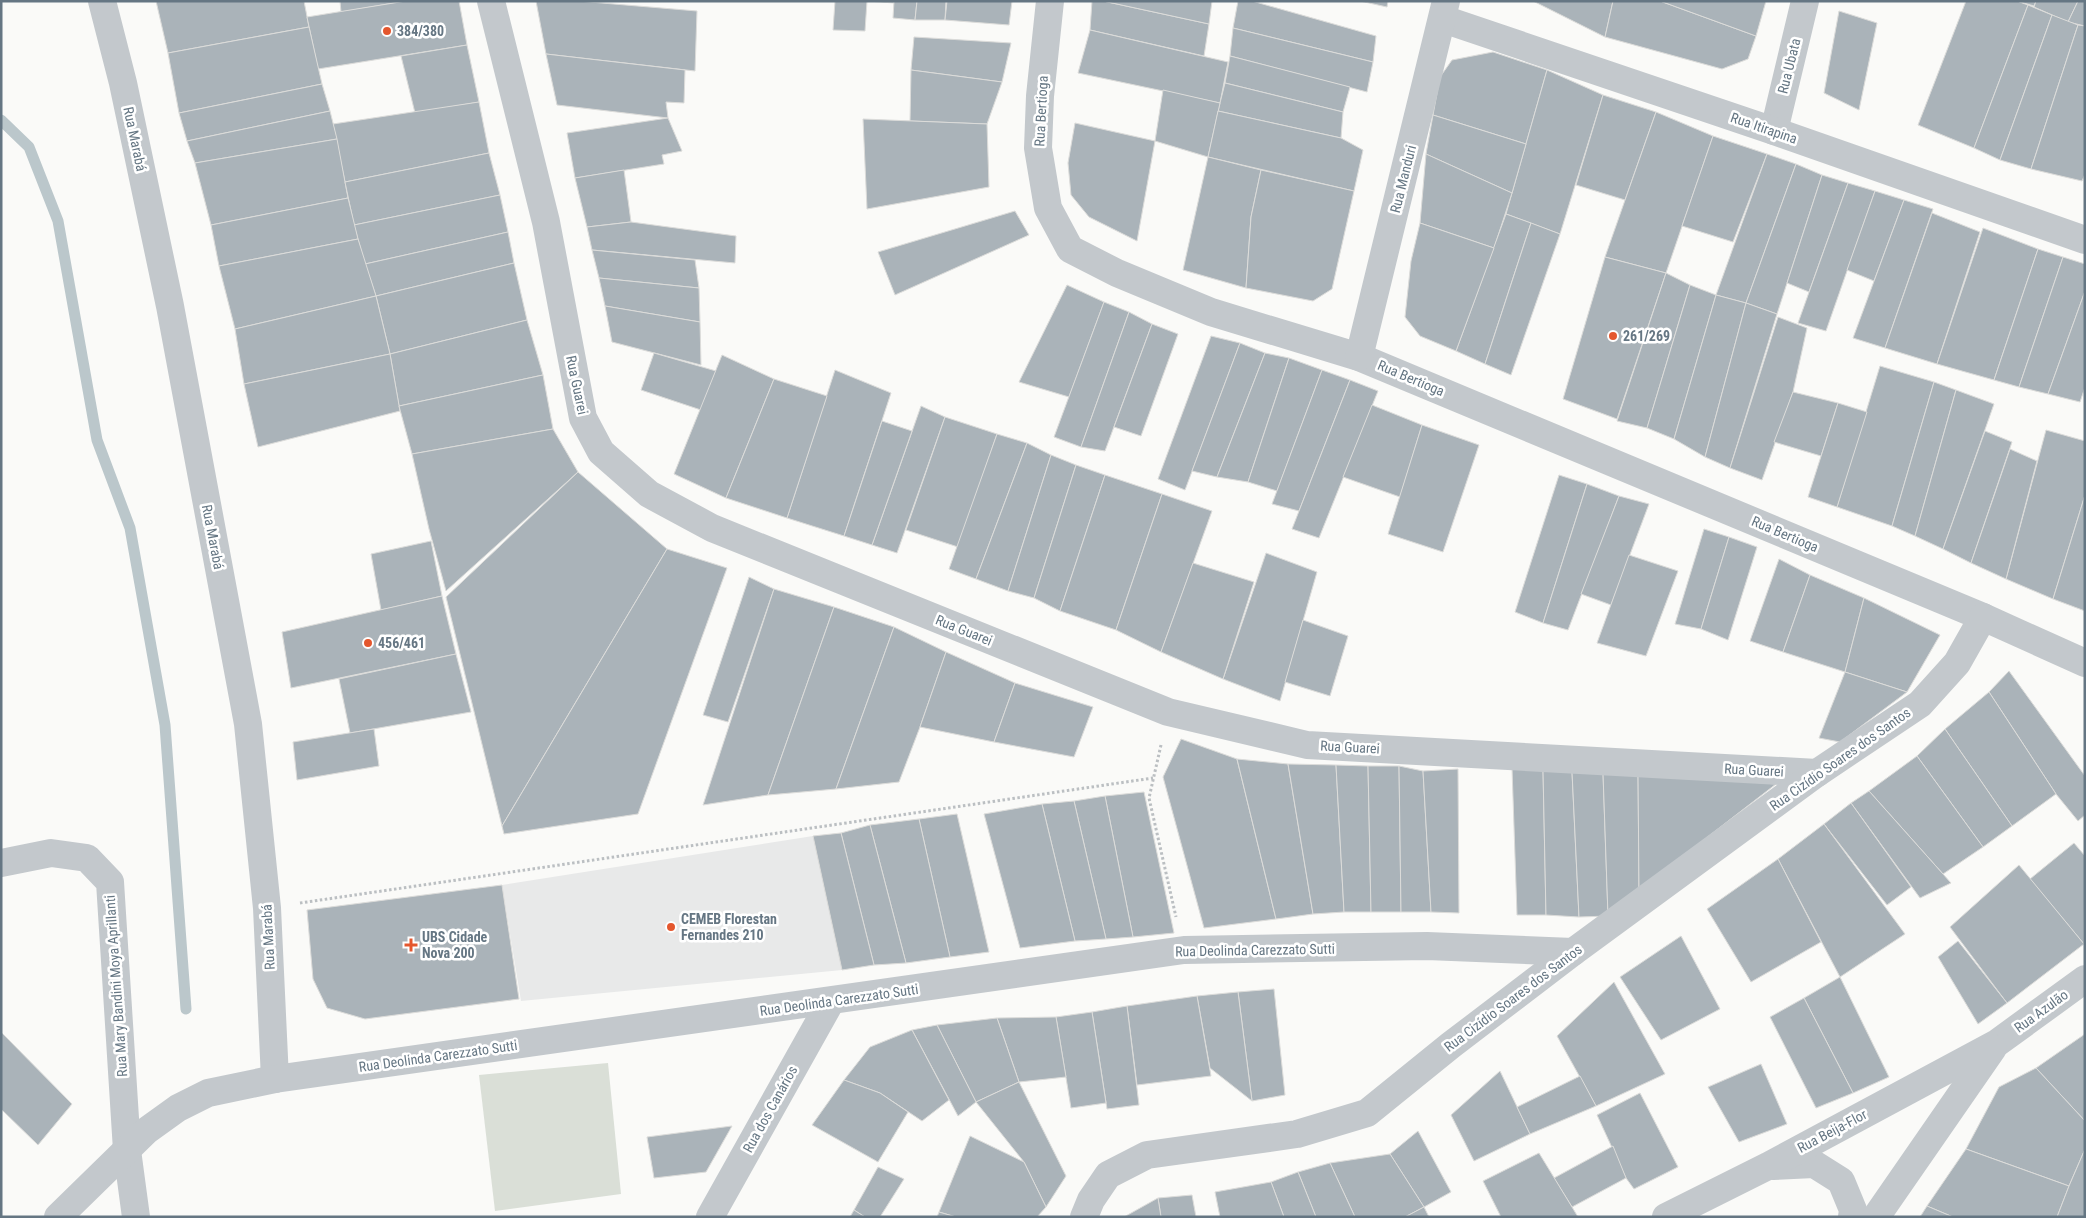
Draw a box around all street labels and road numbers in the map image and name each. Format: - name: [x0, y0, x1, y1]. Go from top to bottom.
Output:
- street label: Rua Ubata: [1774, 37, 1804, 95]
- street label: Rua Bertioga: [1031, 75, 1051, 147]
- street label: Rua Marabá: [120, 105, 150, 173]
- street label: Rua Itirapina: [1729, 109, 1799, 147]
- street label: Rua Manduri: [1387, 143, 1419, 215]
- street label: Rua Guarei: [563, 354, 591, 416]
- street label: Rua Bertioga: [1375, 357, 1447, 399]
- street label: Rua Marabá: [199, 503, 227, 571]
- street label: Rua Bertioga: [1749, 513, 1821, 555]
- street label: Rua Guarei: [933, 611, 995, 649]
- street label: Rua Cizídio Soares dos Santos: [1767, 704, 1913, 814]
- street label: Rua Guarei: [1320, 737, 1380, 757]
- street label: Rua Guarei: [1724, 760, 1784, 780]
- street label: Rua Mary Bandini Moya Aprillanti: [102, 895, 130, 1077]
- street label: Rua Marabá: [258, 904, 278, 970]
- street label: Rua Deolinda Carezzato Sutti: [1175, 941, 1335, 959]
- street label: Rua Cizídio Soares dos Santos: [1441, 941, 1585, 1055]
- street label: Rua Deolinda Carezzato Sutti: [759, 981, 919, 1019]
- street label: Rua Azulão: [2011, 986, 2071, 1036]
- street label: Rua Deolinda Carezzato Sutti: [358, 1037, 518, 1075]
- street label: Rua dos Canários: [740, 1063, 800, 1155]
- street label: Rua Beija-Flor: [1795, 1106, 1869, 1156]

